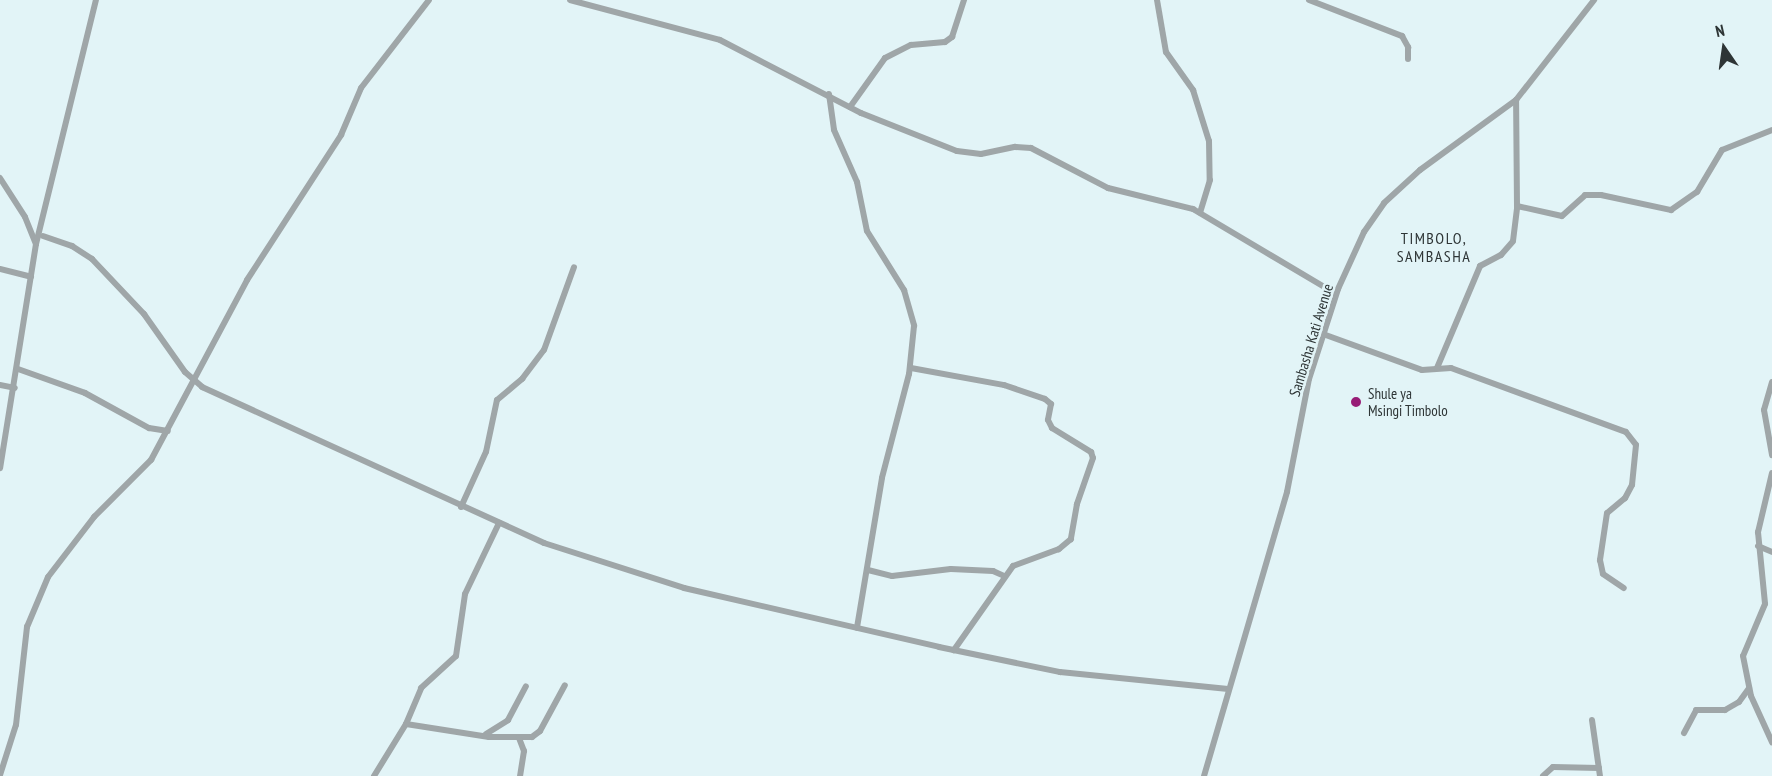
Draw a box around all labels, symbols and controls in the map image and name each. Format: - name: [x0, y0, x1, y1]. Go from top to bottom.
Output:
- north arrow: [1694, 18, 1754, 78]
- text: N: [1713, 20, 1726, 41]
- district label: TIMBOLO, SAMBASHA: [1397, 228, 1471, 266]
- street label: Sambasha Kati Avenue: [1285, 281, 1337, 399]
- place label: Shule ya Msingi Timbolo: [1368, 384, 1448, 419]
- marker: Shule ya Msingi Timbolo: [1349, 395, 1363, 409]

